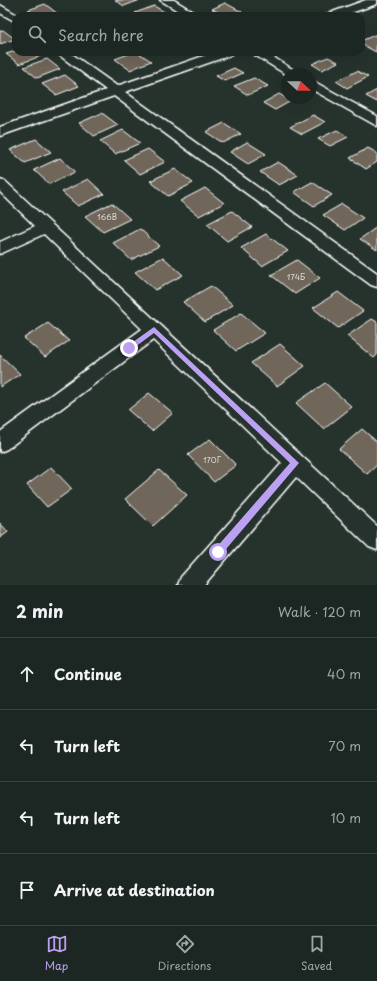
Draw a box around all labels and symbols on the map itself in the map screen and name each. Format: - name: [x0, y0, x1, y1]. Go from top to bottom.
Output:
- north arrow: [281, 68, 317, 104]
- house number: 166В: [97, 211, 117, 223]
- house number: 174Б: [287, 271, 305, 283]
- route end: [120, 339, 138, 357]
- house number: 170Г: [203, 454, 222, 466]
- route start: [209, 543, 227, 561]

